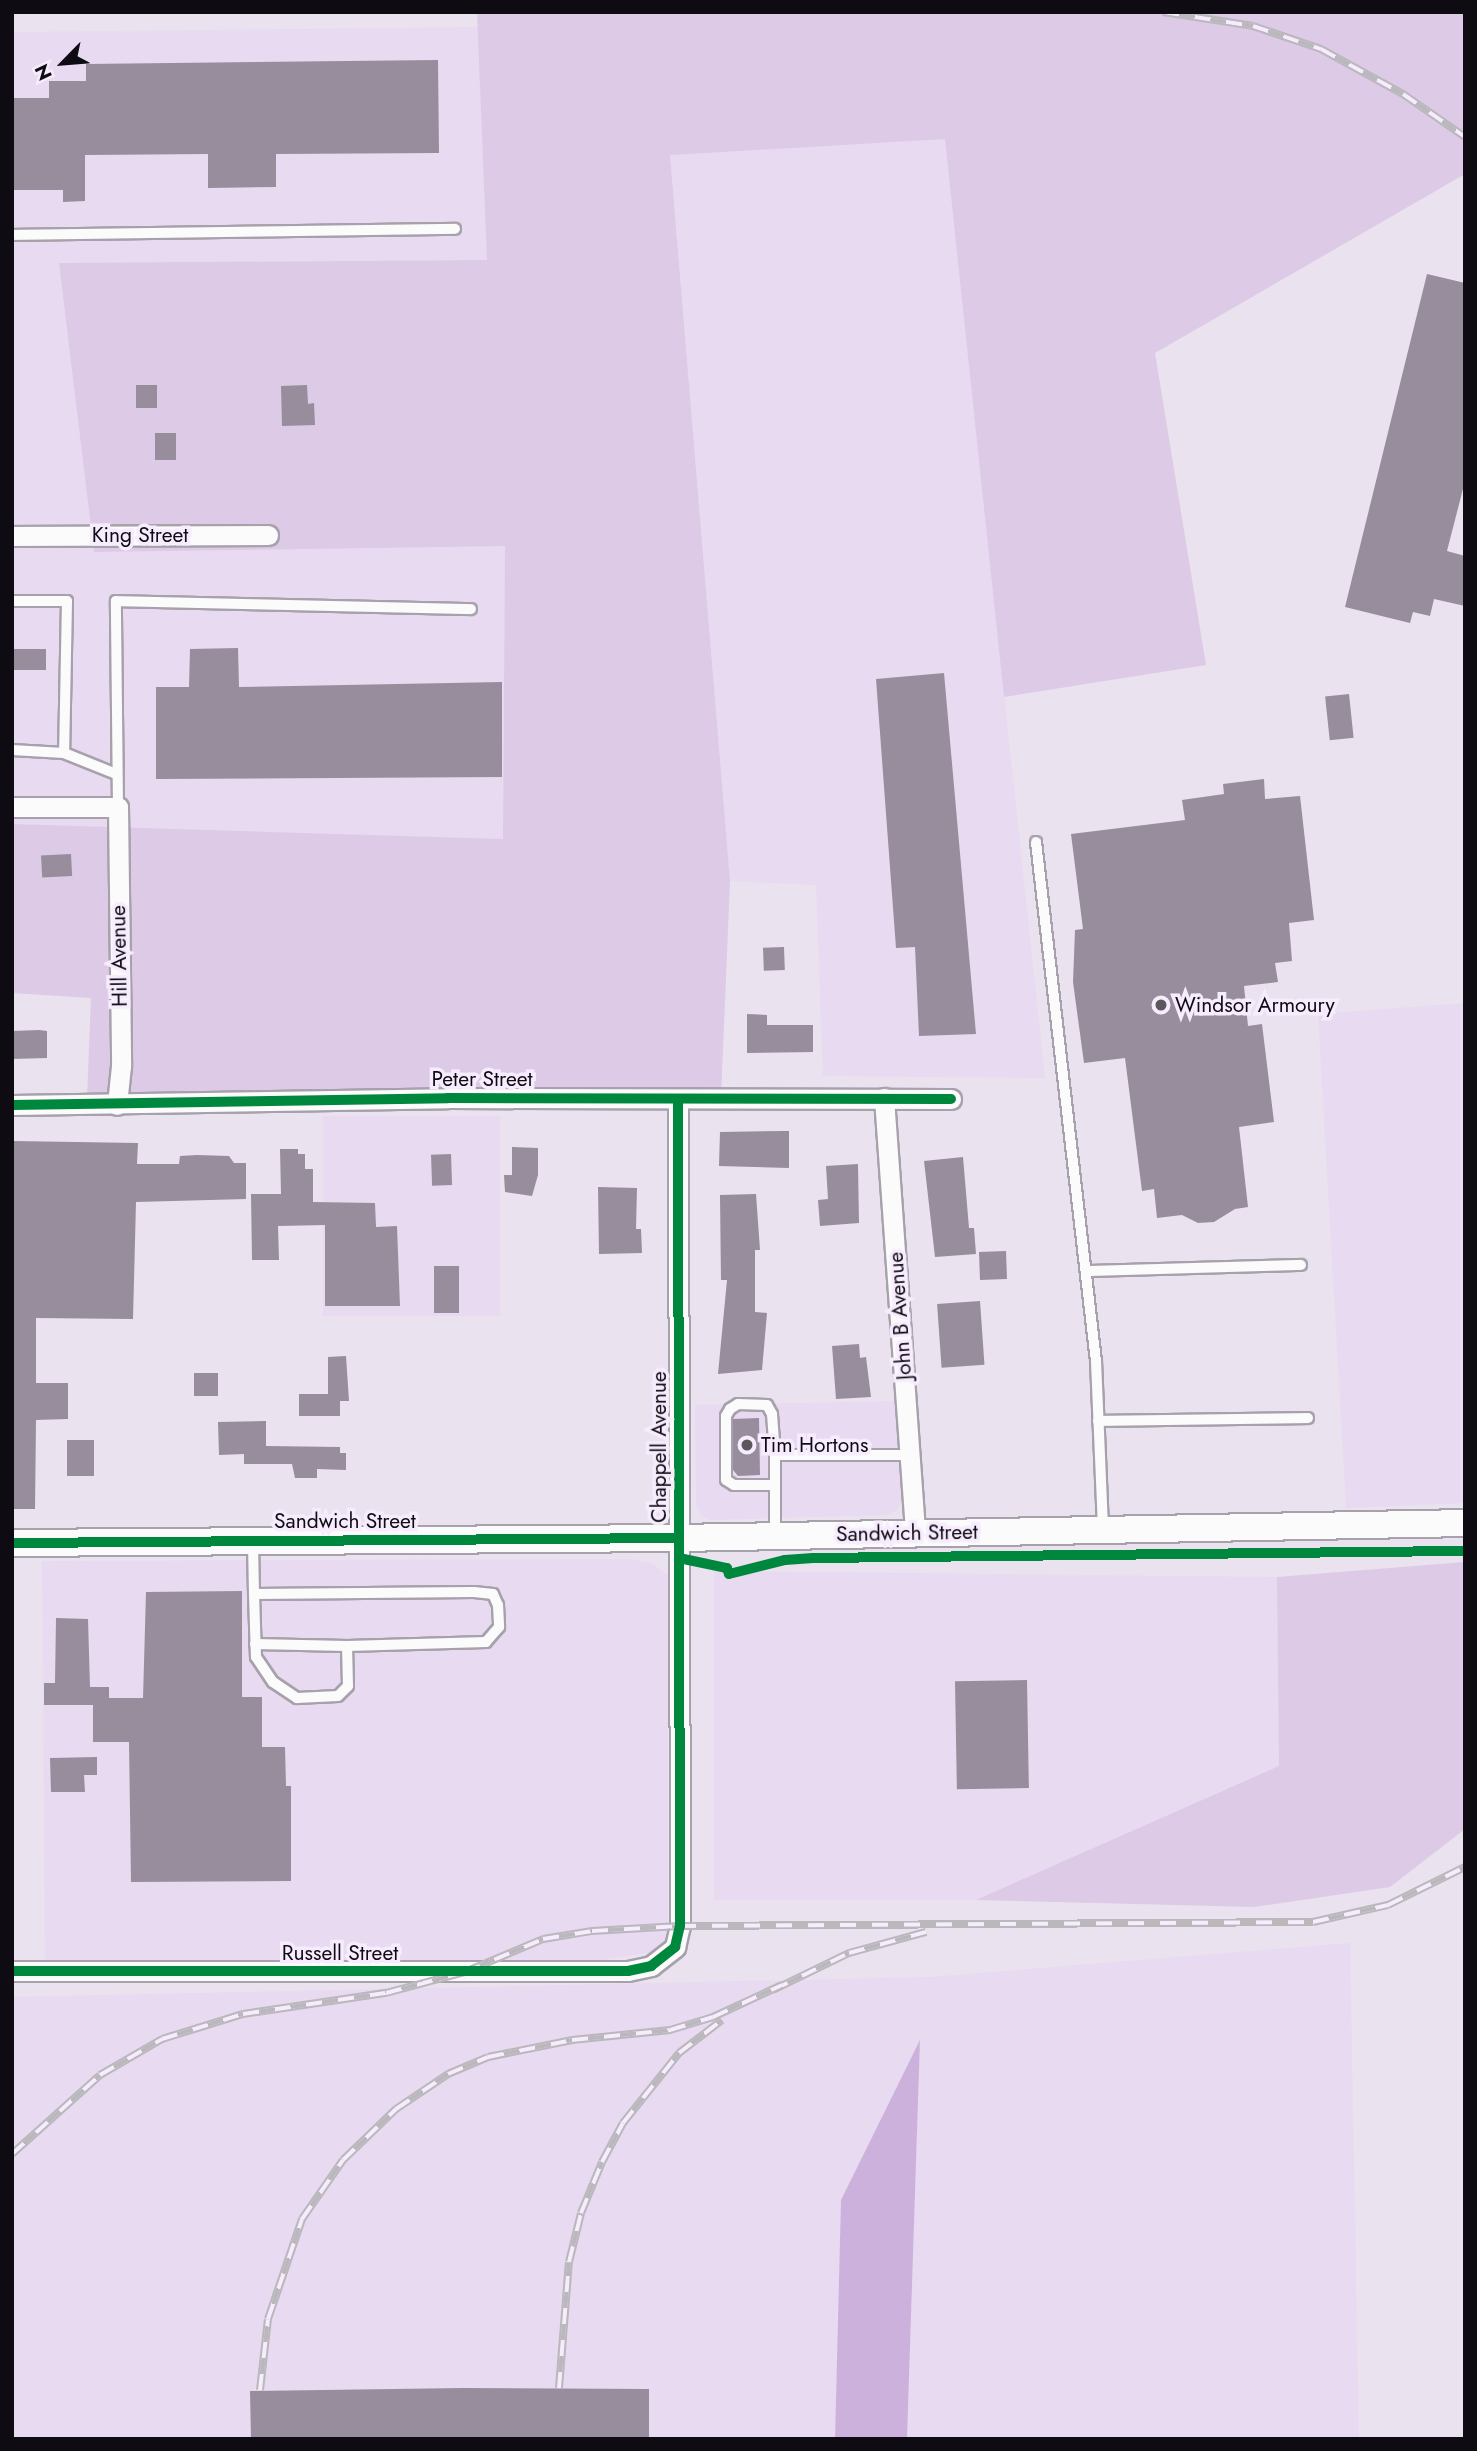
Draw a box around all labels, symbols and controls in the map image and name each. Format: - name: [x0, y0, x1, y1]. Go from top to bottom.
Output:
- north arrow: [28, 28, 98, 98]
- text: N: [28, 60, 59, 85]
- street label: King Street: [92, 522, 188, 548]
- street label: Hill Avenue: [106, 905, 132, 1007]
- place label: Windsor Armoury: [1175, 992, 1335, 1018]
- marker: Windsor Armoury: [1153, 997, 1169, 1013]
- street label: Peter Street: [431, 1066, 533, 1092]
- street label: John B Avenue: [883, 1251, 917, 1381]
- street label: Chappell Avenue: [646, 1371, 672, 1523]
- place label: Tim Hortons: [761, 1432, 869, 1458]
- marker: Tim Hortons: [739, 1437, 755, 1453]
- street label: Sandwich Street: [274, 1508, 416, 1534]
- street label: Sandwich Street: [836, 1519, 978, 1547]
- street label: Russell Street: [282, 1940, 398, 1966]

